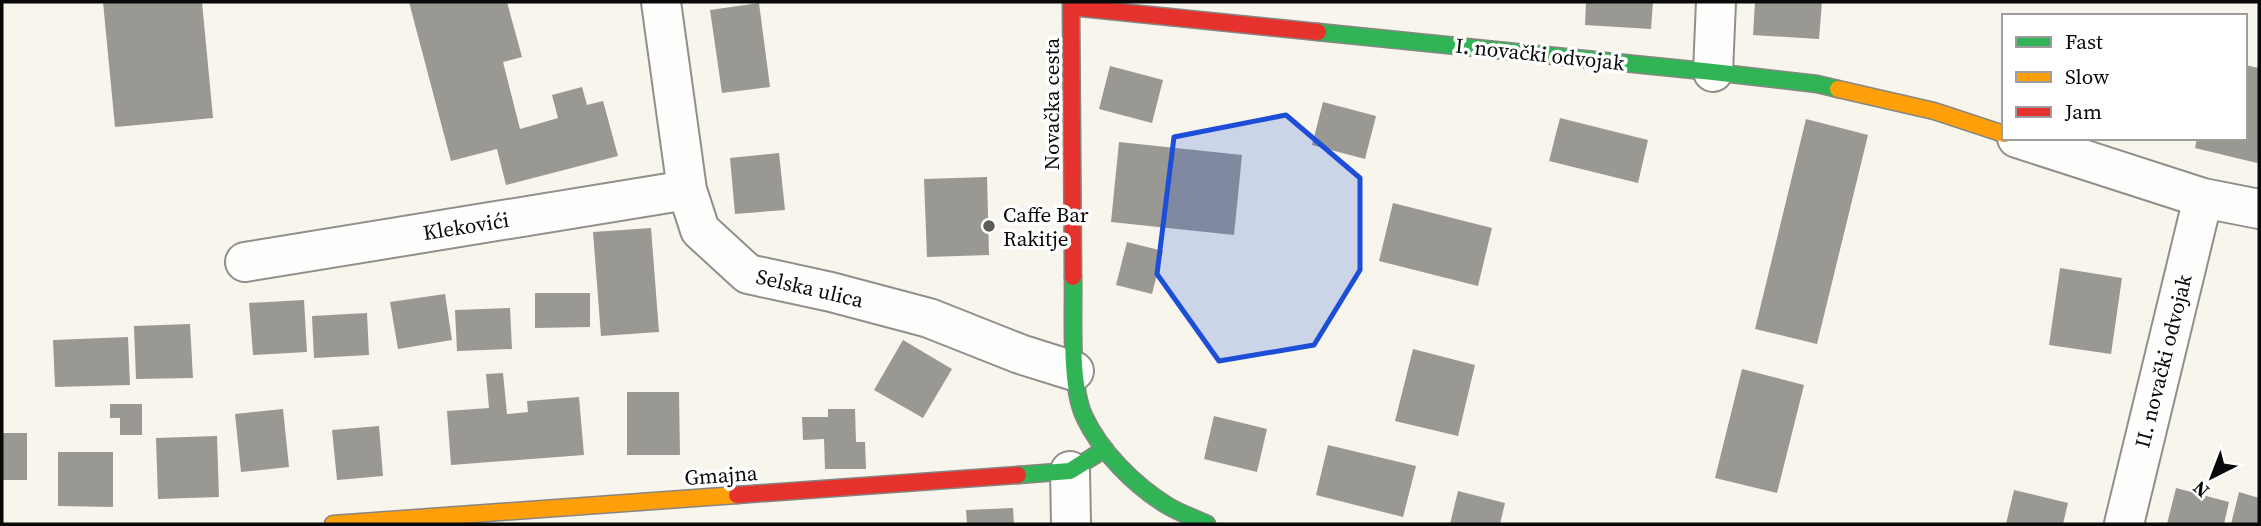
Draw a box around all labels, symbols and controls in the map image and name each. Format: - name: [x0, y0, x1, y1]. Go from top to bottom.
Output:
- legend: [2002, 14, 2247, 140]
- text: Fast: [2065, 27, 2103, 56]
- street label: I. novački odvojak: [1454, 31, 1626, 77]
- street label: Novačka cesta: [1037, 38, 1066, 170]
- text: Slow: [2065, 62, 2109, 91]
- text: Jam: [2064, 97, 2102, 126]
- place label: Caffe Bar Rakitje: [1003, 200, 1089, 253]
- street label: Klekovići: [421, 205, 511, 247]
- marker: Caffe Bar Rakitje: [981, 218, 997, 234]
- street label: Selska ulica: [754, 262, 867, 314]
- street label: II. novački odvojak: [2127, 271, 2199, 451]
- north arrow: [2177, 442, 2247, 512]
- street label: Gmajna: [683, 458, 759, 492]
- text: N: [2187, 475, 2214, 504]

